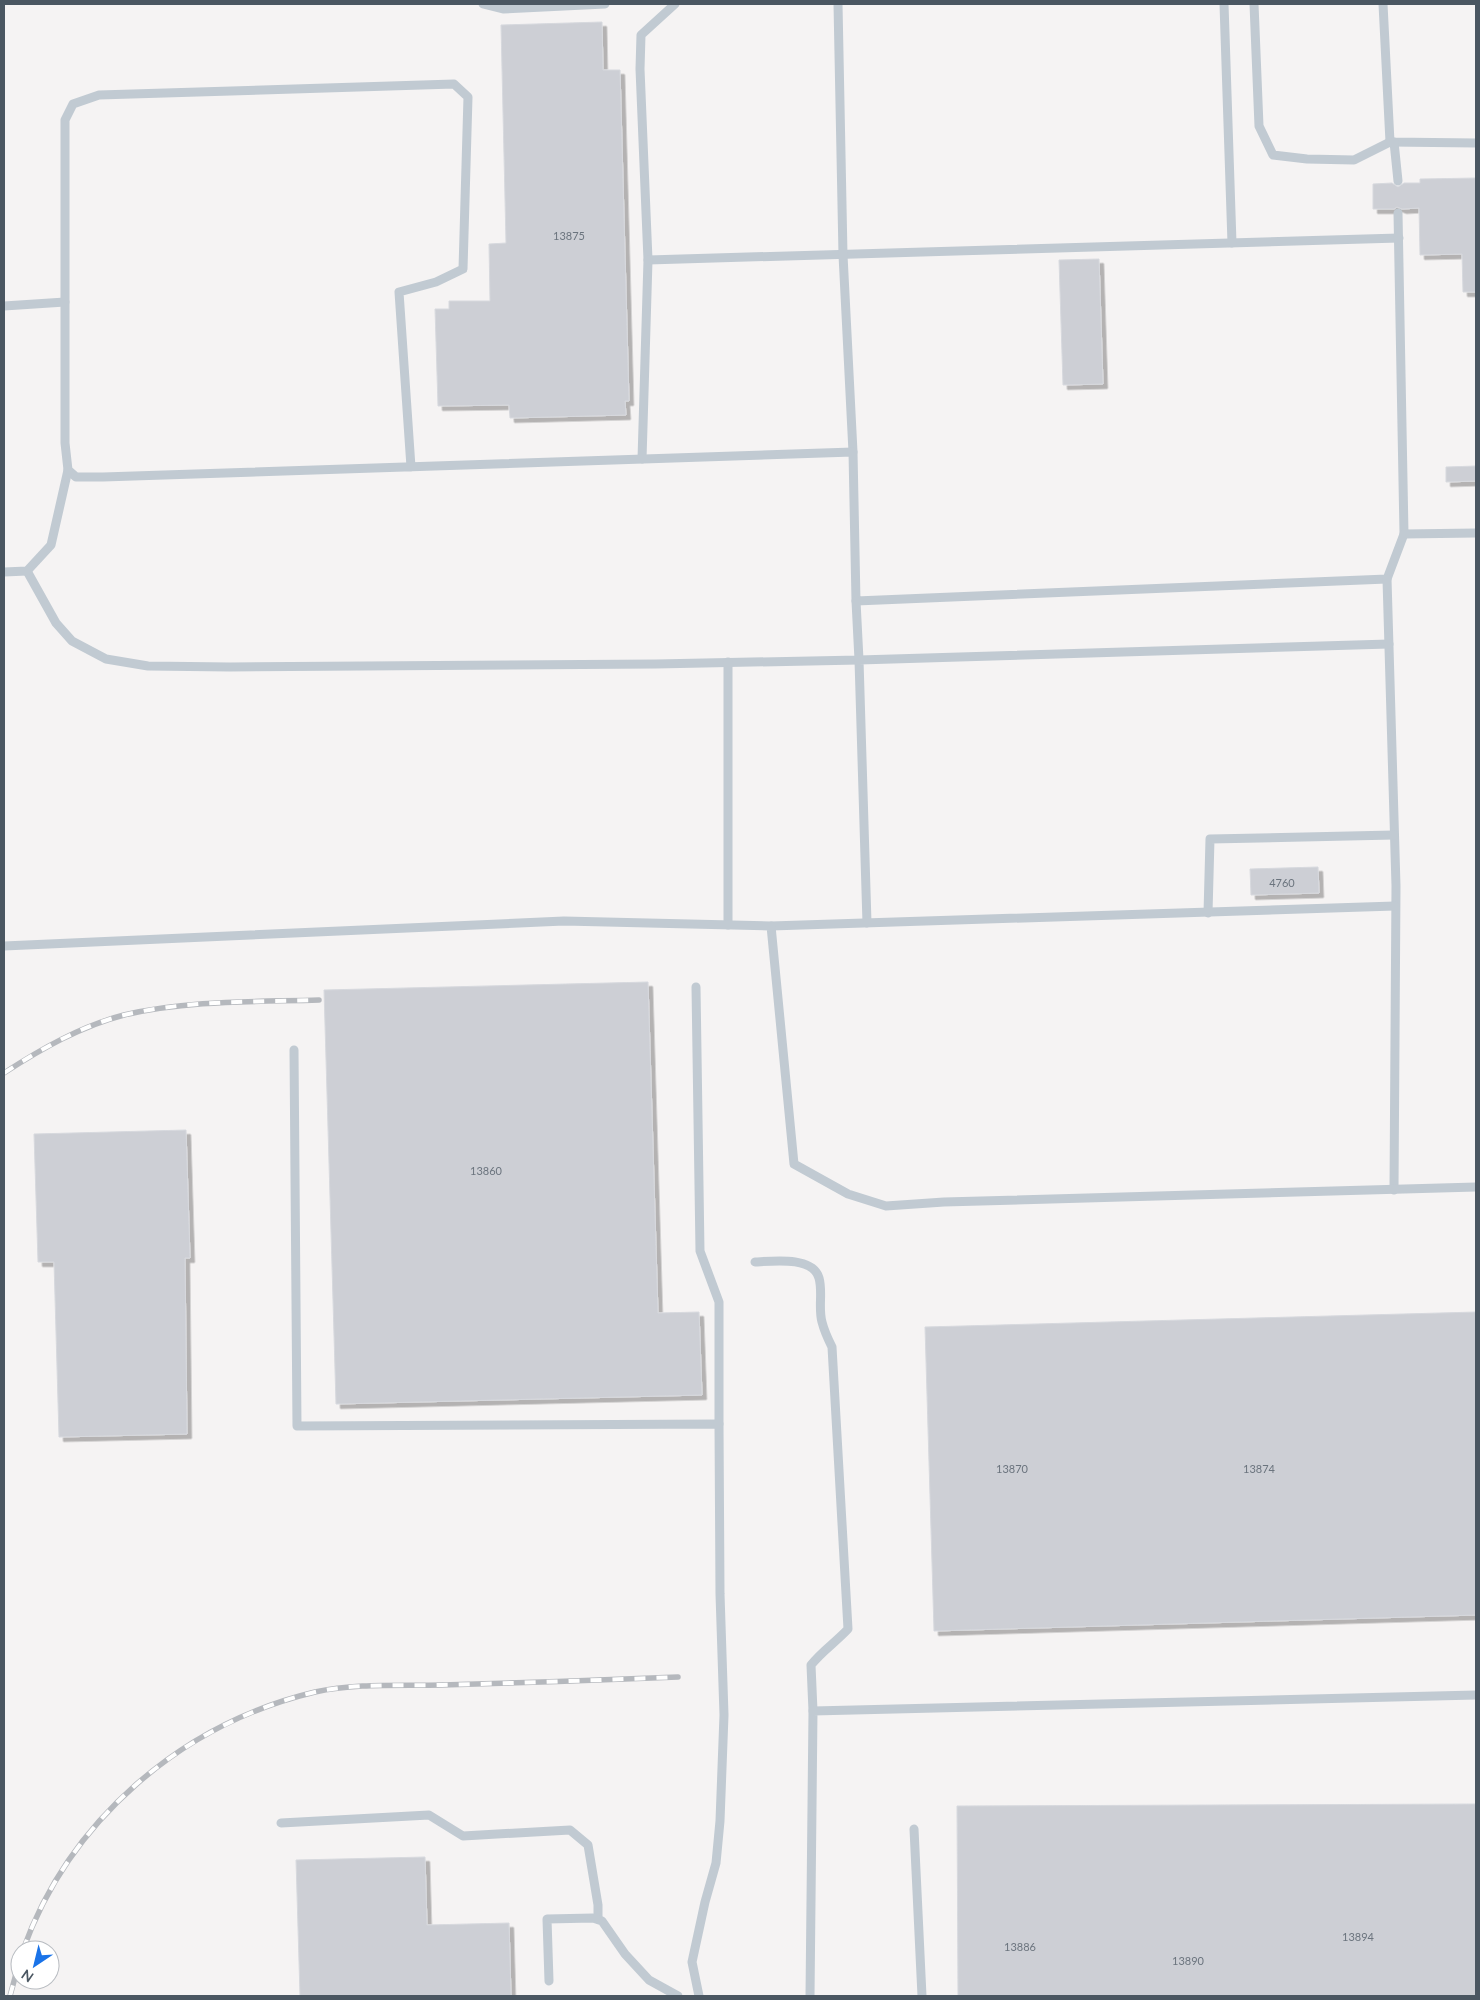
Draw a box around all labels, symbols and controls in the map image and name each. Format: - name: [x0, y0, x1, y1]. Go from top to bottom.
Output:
- house number: 13875: [553, 229, 585, 242]
- house number: 4760: [1269, 876, 1295, 889]
- house number: 13860: [470, 1164, 503, 1177]
- house number: 13870: [996, 1462, 1029, 1475]
- house number: 13874: [1243, 1462, 1276, 1475]
- house number: 13894: [1342, 1930, 1375, 1943]
- north arrow: [10, 1940, 60, 1990]
- house number: 13886: [1004, 1940, 1036, 1953]
- house number: 13890: [1172, 1954, 1205, 1967]
- text: N: [18, 1966, 37, 1986]

